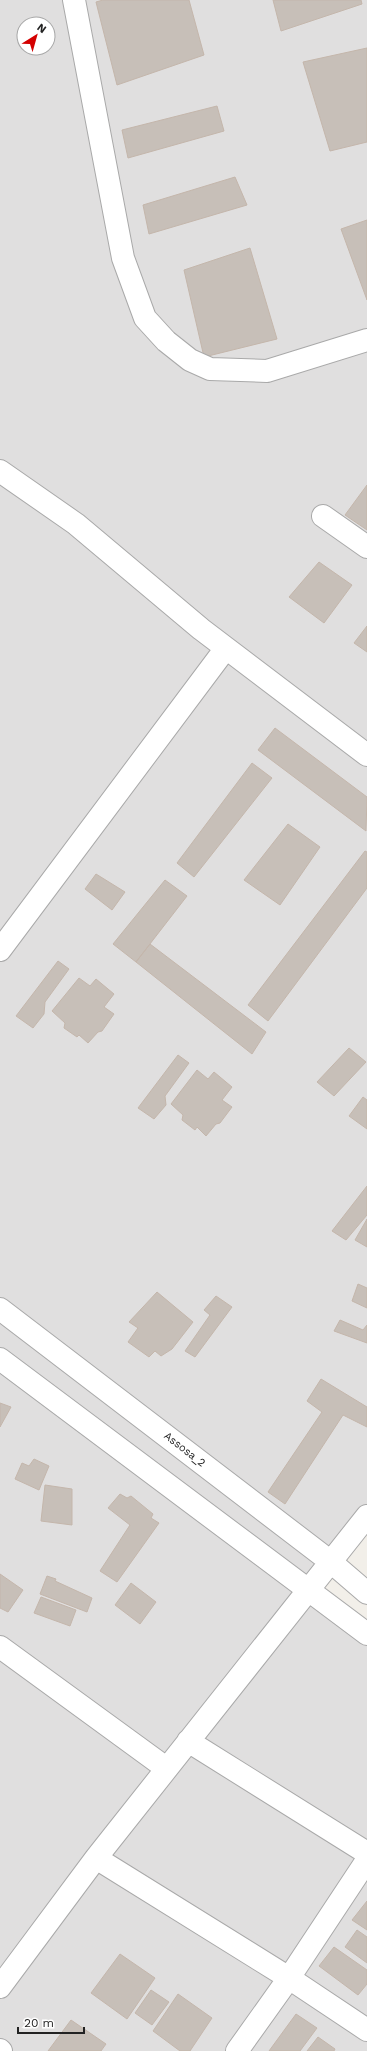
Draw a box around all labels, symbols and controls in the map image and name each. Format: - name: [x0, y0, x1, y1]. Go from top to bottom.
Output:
- north arrow: [16, 16, 56, 56]
- text: N: [35, 21, 49, 36]
- street label: Assosa_2: [161, 1429, 208, 1470]
- scale bar: [18, 2009, 84, 2035]
- text: 20 m: [24, 2016, 54, 2030]

